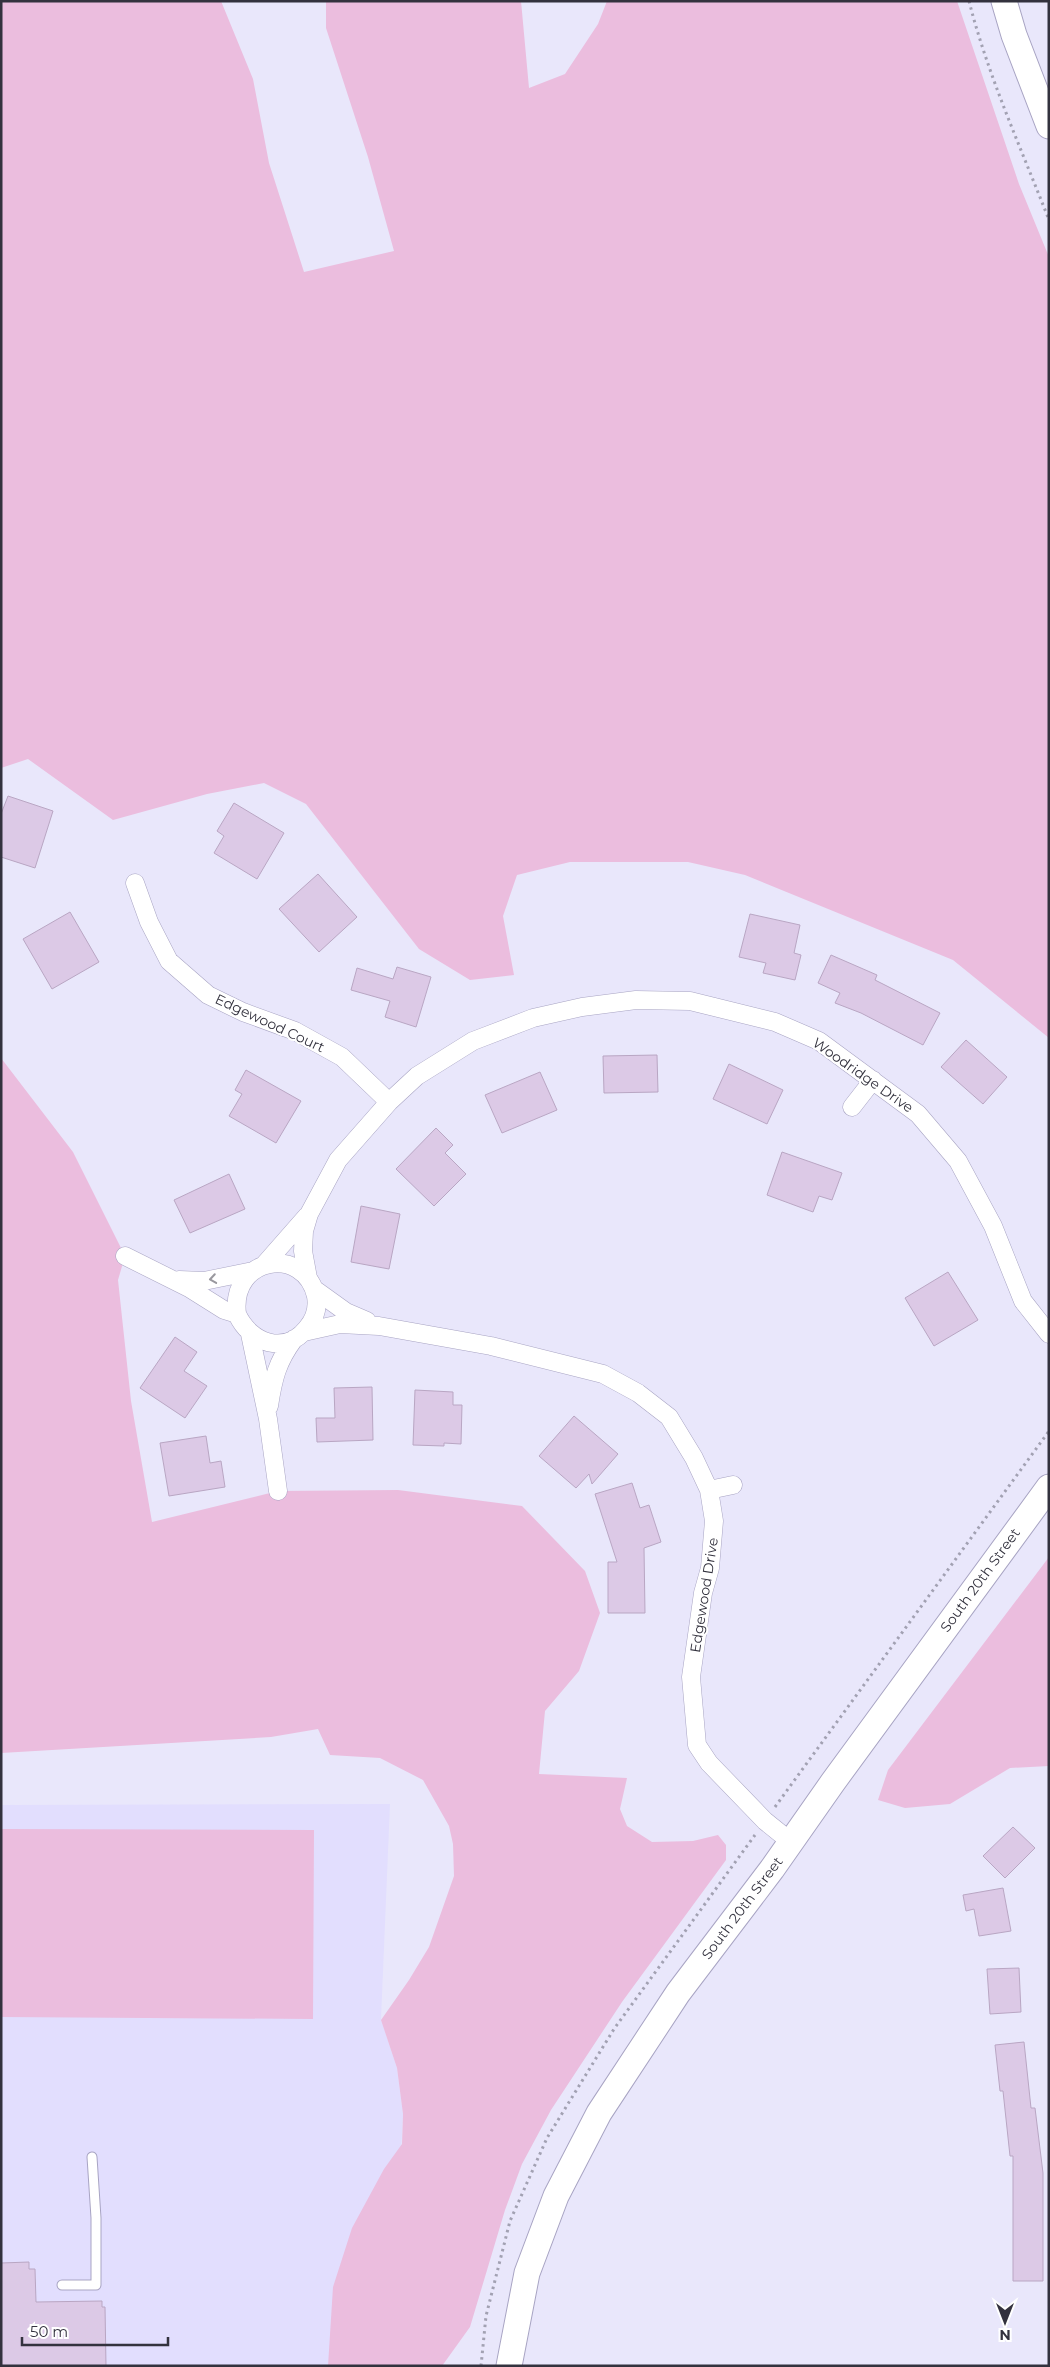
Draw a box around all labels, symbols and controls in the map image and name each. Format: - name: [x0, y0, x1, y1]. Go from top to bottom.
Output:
- street label: Edgewood Court: [212, 990, 328, 1056]
- street label: Woodridge Drive: [809, 1034, 917, 1116]
- one-way arrow: [209, 1274, 218, 1284]
- street label: South 20th Street: [936, 1524, 1024, 1635]
- street label: Edgewood Drive: [686, 1536, 722, 1654]
- street label: South 20th Street: [697, 1853, 787, 1963]
- north arrow: [980, 2297, 1030, 2347]
- scale bar: [22, 2314, 169, 2346]
- text: 50 m: [30, 2322, 68, 2341]
- text: N: [999, 2326, 1011, 2344]

